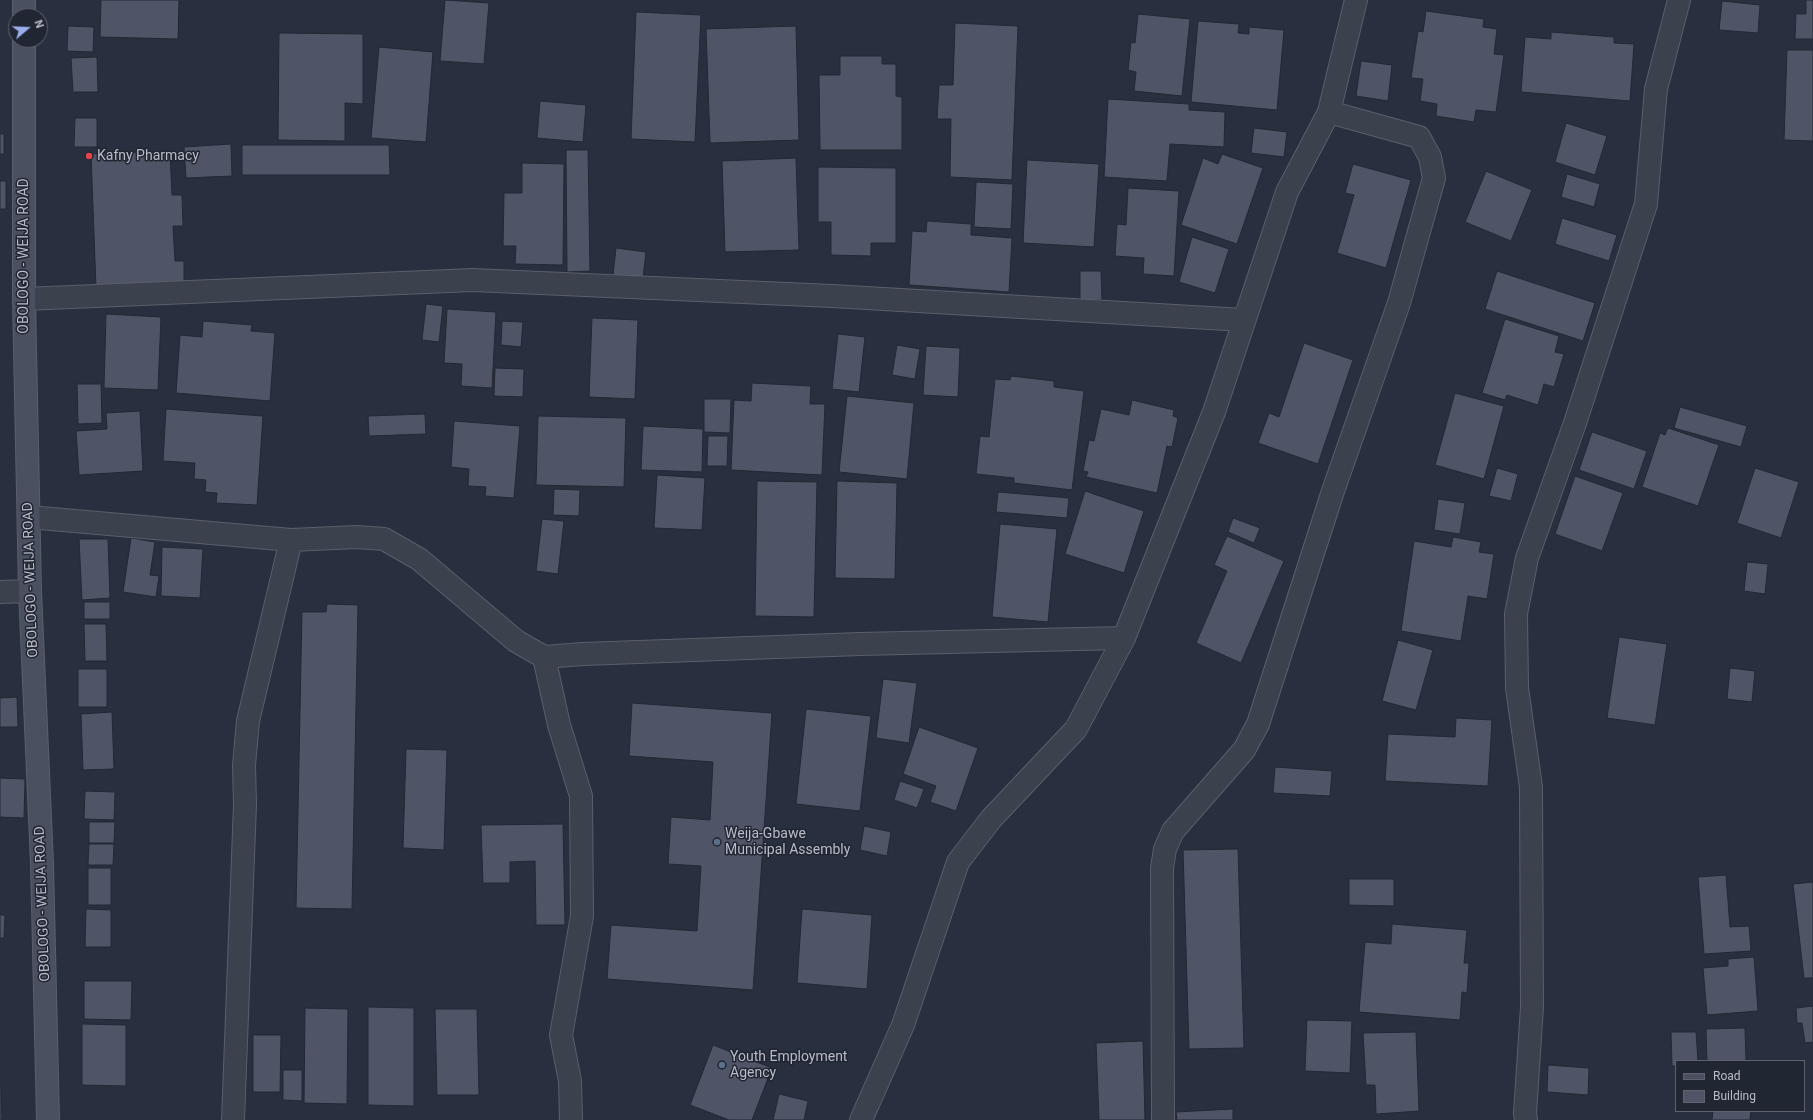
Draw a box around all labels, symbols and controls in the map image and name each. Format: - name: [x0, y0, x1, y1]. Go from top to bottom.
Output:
- north arrow: [8, 8, 48, 48]
- text: N: [31, 18, 46, 30]
- place label: Kafny Pharmacy: [97, 148, 199, 164]
- marker: Kafny Pharmacy: [84, 151, 94, 161]
- street label: OBOLOGO - WEIJA ROAD: [16, 178, 32, 334]
- street label: OBOLOGO - WEIJA ROAD: [20, 502, 42, 658]
- street label: OBOLOGO - WEIJA ROAD: [32, 826, 54, 982]
- place label: Weija-Gbawe Municipal Assembly: [725, 826, 850, 858]
- marker: Weija-Gbawe Municipal Assembly: [712, 837, 722, 847]
- place label: Youth Employment Agency: [730, 1049, 847, 1082]
- marker: Youth Employment Agency: [717, 1060, 727, 1070]
- legend: [1675, 1060, 1805, 1112]
- text: Road: [1713, 1069, 1741, 1083]
- text: Building: [1713, 1089, 1756, 1103]

